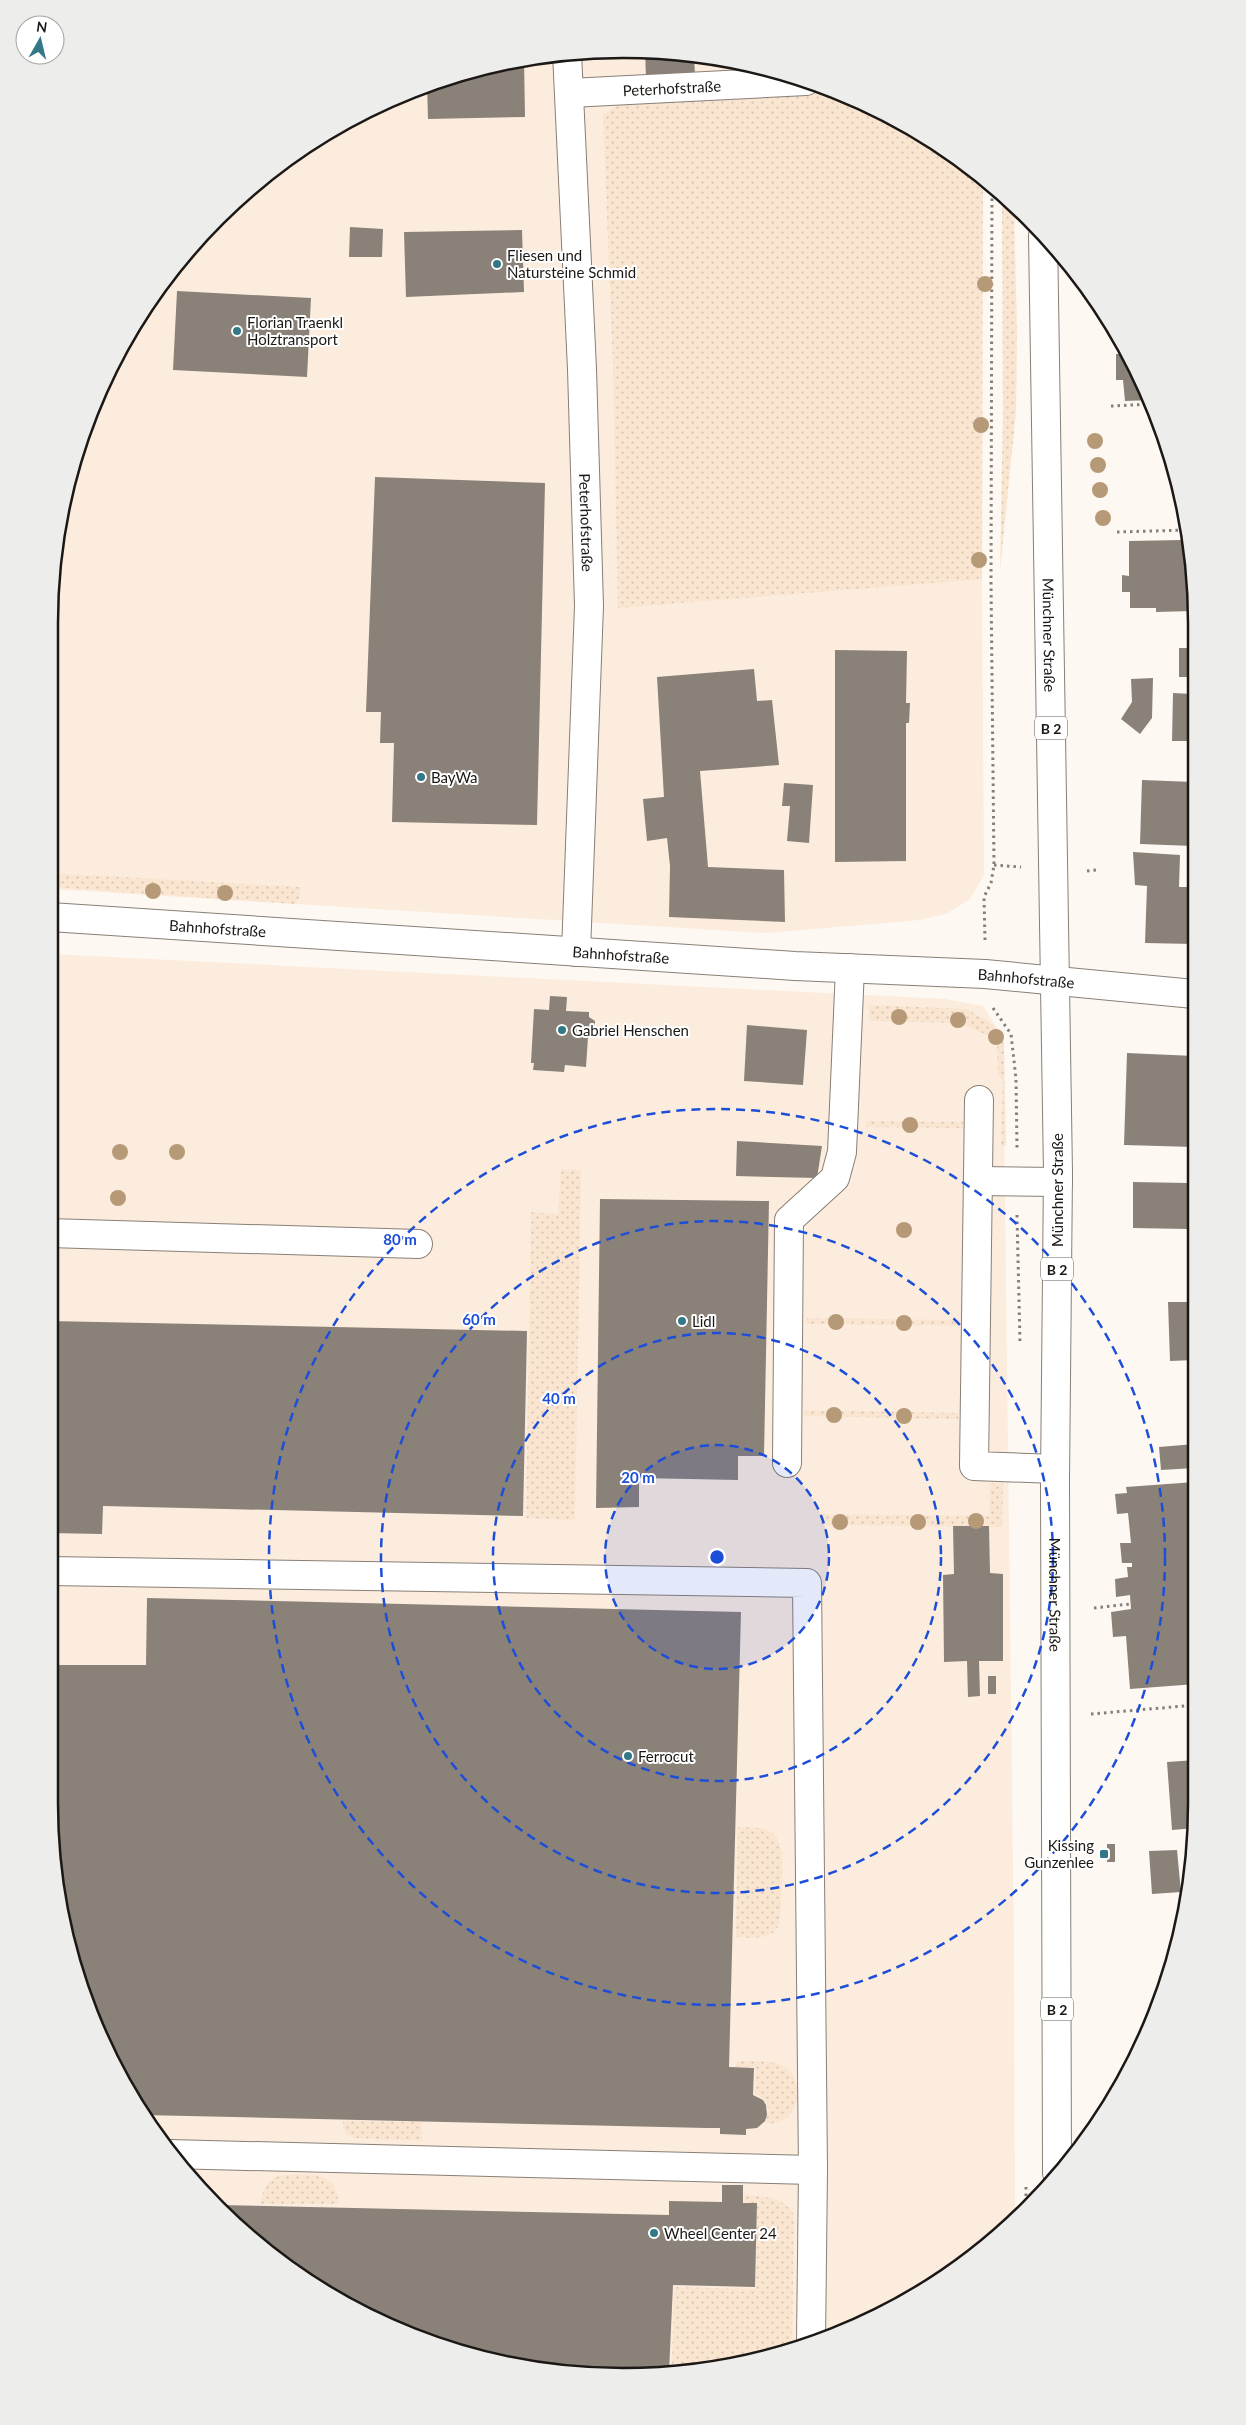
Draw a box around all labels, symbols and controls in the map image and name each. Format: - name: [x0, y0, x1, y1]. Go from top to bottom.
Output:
- north arrow: [15, 15, 65, 65]
- text: N: [35, 17, 48, 36]
- street label: Peterhofstraße: [622, 76, 722, 99]
- place label: Fliesen und Natursteine Schmid: [507, 246, 636, 281]
- marker: Fliesen und Natursteine Schmid: [491, 258, 503, 270]
- place label: Florian Traenkl Holztransport: [247, 313, 343, 348]
- marker: Florian Traenkl Holztransport: [231, 325, 243, 337]
- street label: Peterhofstraße: [576, 473, 597, 572]
- street label: Münchner Straße: [1039, 578, 1059, 692]
- road number: B 2: [1035, 716, 1067, 740]
- place label: BayWa: [431, 768, 478, 786]
- marker: BayWa: [415, 771, 427, 783]
- street label: Bahnhofstraße: [169, 916, 267, 940]
- street label: Bahnhofstraße: [572, 942, 670, 967]
- street label: Bahnhofstraße: [977, 965, 1075, 992]
- place label: Gabriel Henschen: [572, 1021, 689, 1039]
- marker: Gabriel Henschen: [556, 1024, 568, 1036]
- street label: Münchner Straße: [1048, 1133, 1066, 1247]
- text: 80 m: [383, 1230, 417, 1248]
- road number: B 2: [1041, 1258, 1073, 1280]
- text: 60 m: [462, 1310, 496, 1328]
- place label: Lidl: [692, 1312, 715, 1330]
- marker: Lidl: [676, 1315, 688, 1327]
- text: 40 m: [542, 1389, 576, 1407]
- text: 20 m: [621, 1468, 655, 1486]
- street label: Münchner Straße: [1046, 1538, 1064, 1652]
- centre of rings: [708, 1548, 726, 1566]
- place label: Ferrocut: [638, 1747, 694, 1765]
- marker: Ferrocut: [622, 1750, 634, 1762]
- place label: Kissing Gunzenlee: [1024, 1836, 1094, 1871]
- marker: Kissing Gunzenlee: [1098, 1848, 1110, 1860]
- road number: B 2: [1041, 1998, 1073, 2020]
- place label: Wheel Center 24: [664, 2224, 777, 2242]
- marker: Wheel Center 24: [648, 2227, 660, 2239]

